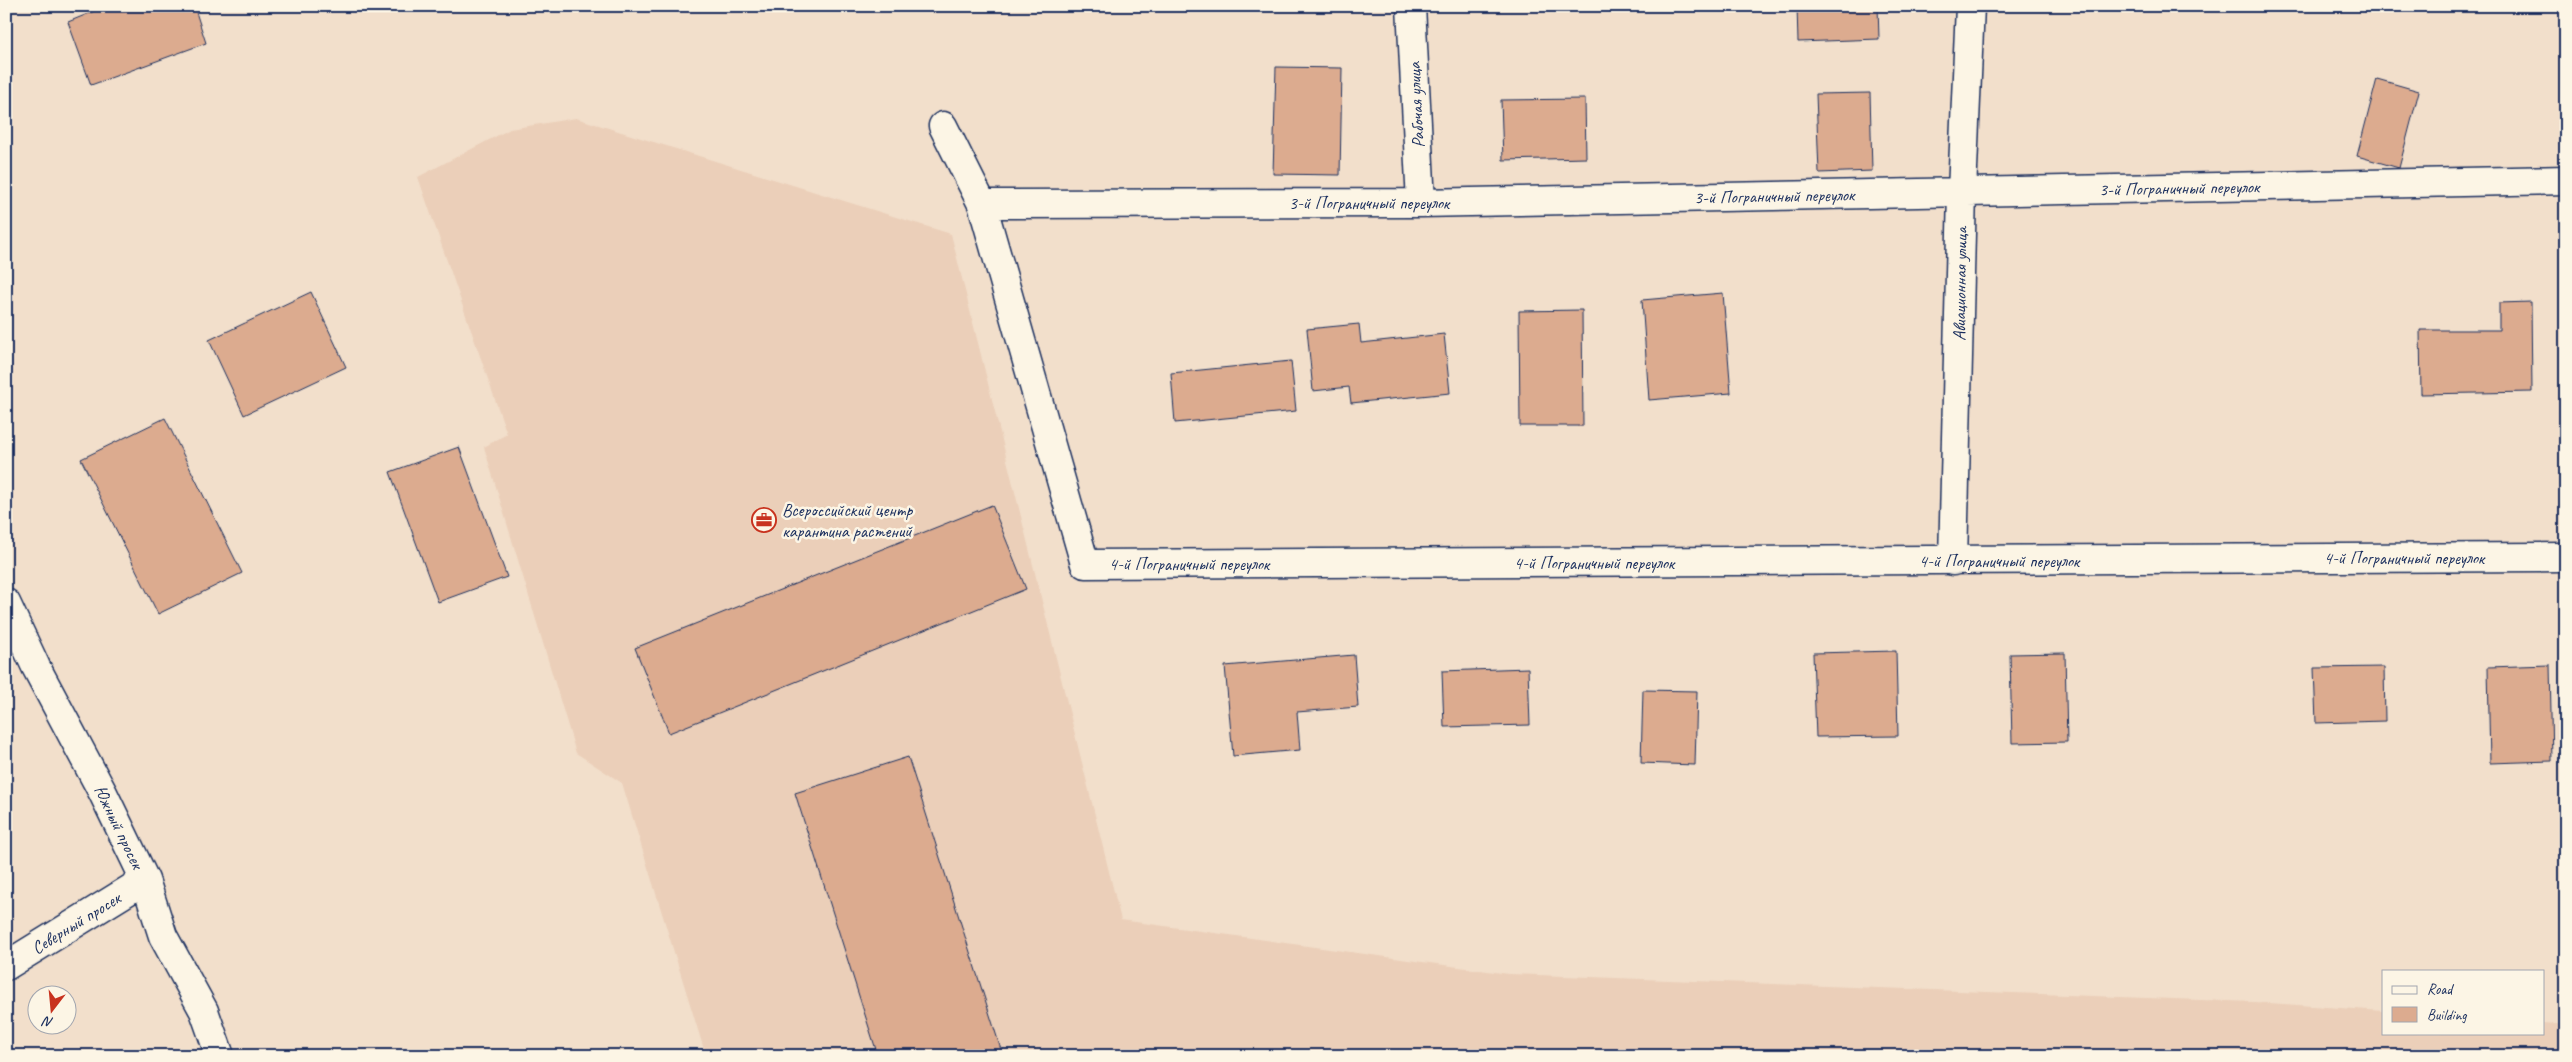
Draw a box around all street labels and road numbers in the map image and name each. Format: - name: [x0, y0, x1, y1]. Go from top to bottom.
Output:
- street label: Рабочая улица: [1403, 60, 1429, 148]
- street label: 3-й Пограничный переулок: [2099, 176, 2262, 200]
- street label: 3-й Пограничный переулок: [1694, 184, 1857, 208]
- street label: 3-й Пограничный переулок: [1289, 192, 1452, 214]
- street label: Авиационная улица: [1948, 225, 1972, 341]
- street label: 4-й Пограничный переулок: [2324, 547, 2487, 569]
- street label: 4-й Пограничный переулок: [1919, 550, 2082, 572]
- street label: 4-й Пограничный переулок: [1514, 552, 1677, 574]
- street label: 4-й Пограничный переулок: [1109, 553, 1272, 575]
- street label: Южный просек: [89, 781, 150, 875]
- street label: Северный просек: [27, 886, 127, 959]

